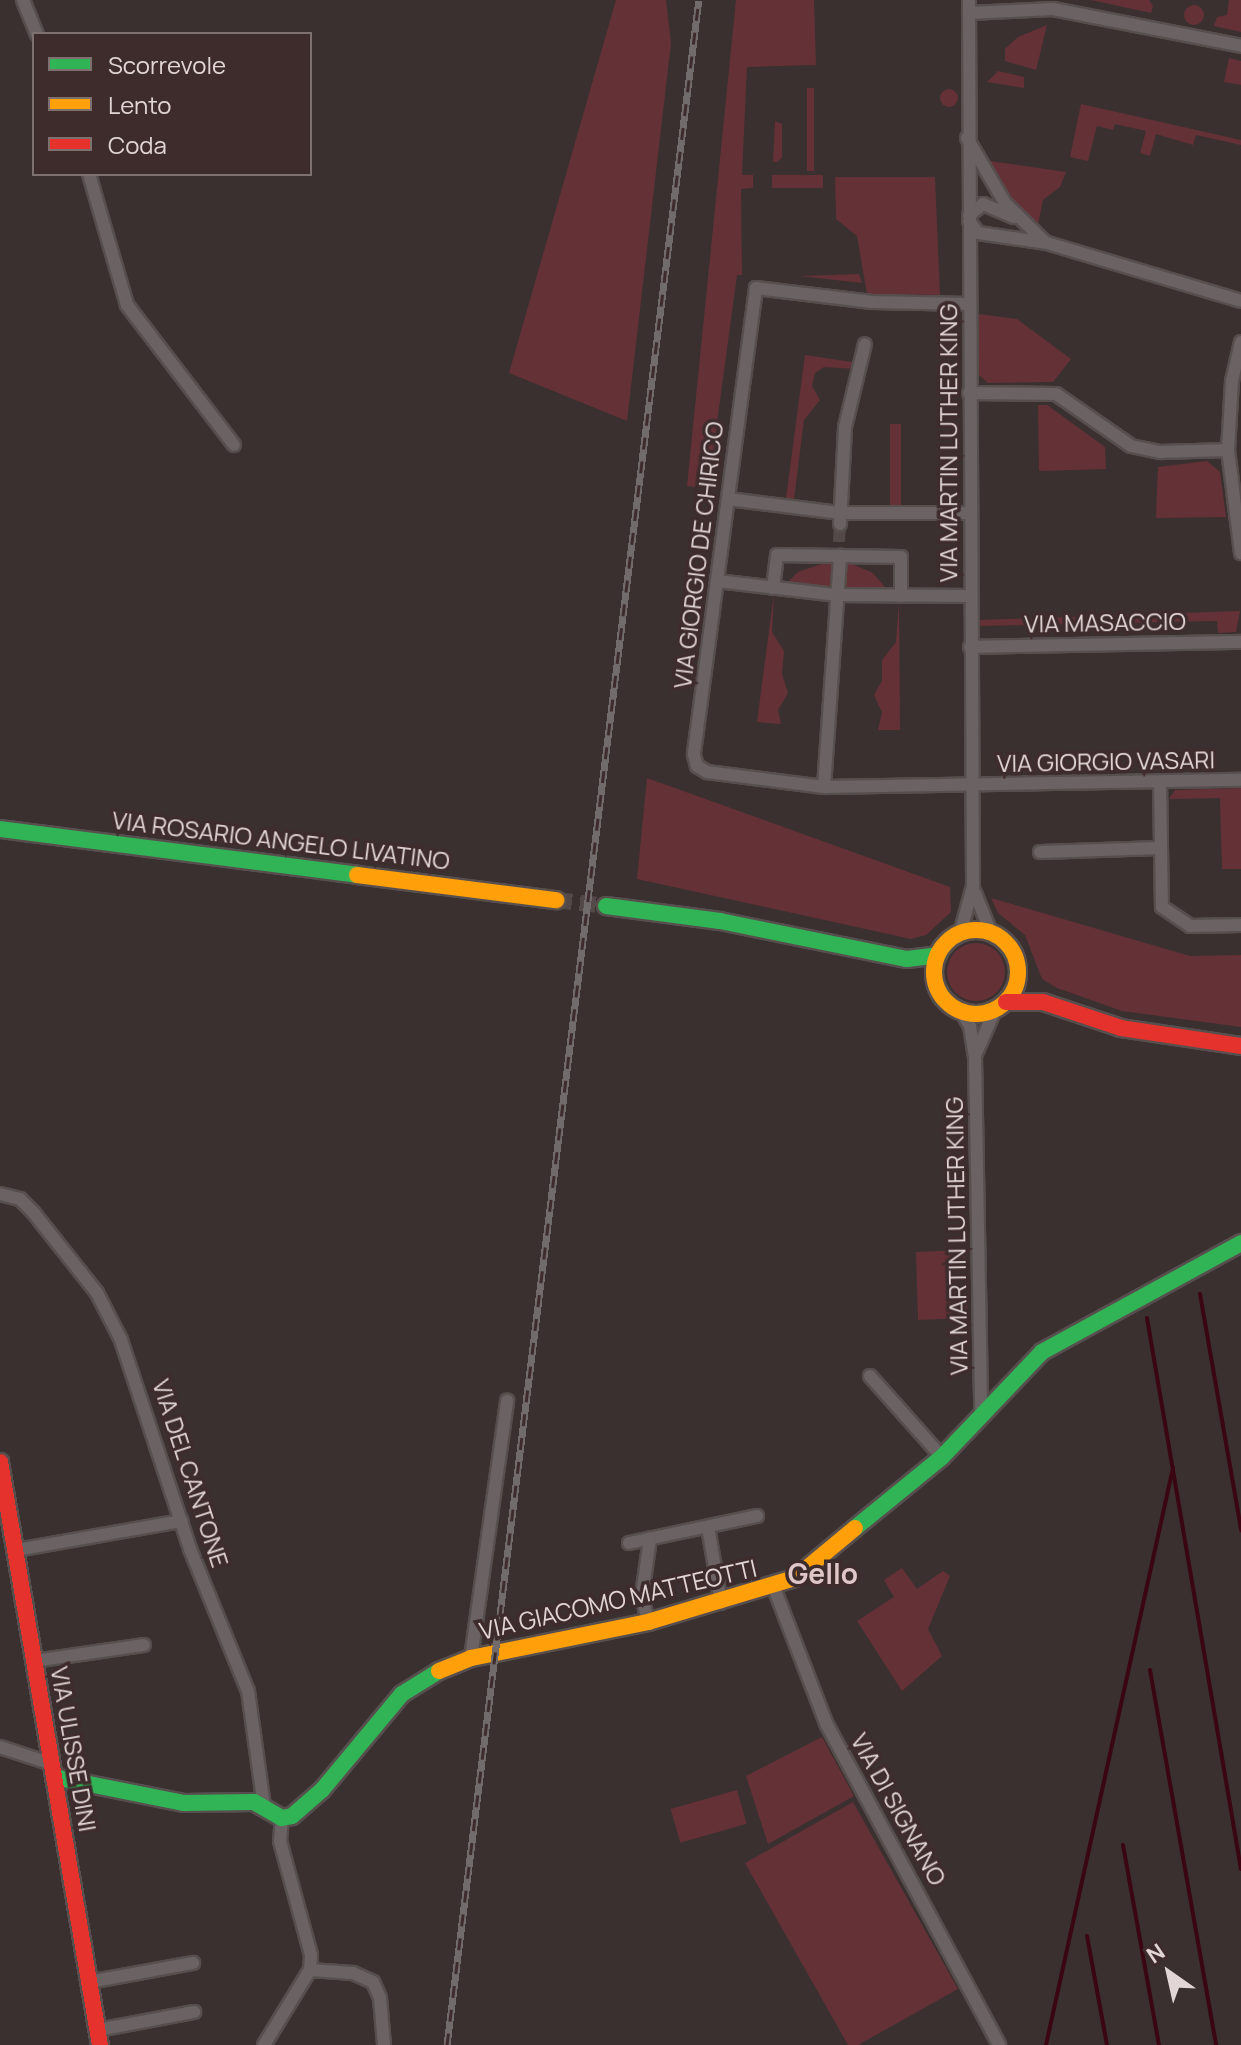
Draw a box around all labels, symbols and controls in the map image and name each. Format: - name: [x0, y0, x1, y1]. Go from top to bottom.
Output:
- legend: [32, 32, 312, 176]
- text: Scorrevole: [108, 48, 226, 81]
- text: Lento: [108, 88, 172, 121]
- text: Coda: [108, 128, 167, 161]
- street label: VIA MARTIN LUTHER KING: [934, 304, 962, 582]
- street label: VIA GIORGIO DE CHIRICO: [667, 420, 729, 690]
- street label: VIA MASACCIO: [1024, 606, 1186, 638]
- street label: VIA GIORGIO VASARI: [997, 745, 1215, 777]
- street label: VIA ROSARIO ANGELO LIVATINO: [111, 805, 451, 875]
- street label: VIA MARTIN LUTHER KING: [939, 1097, 973, 1375]
- street label: VIA DEL CANTONE: [147, 1375, 235, 1571]
- street label: VIA GIACOMO MATTEOTTI: [477, 1553, 759, 1645]
- district label: Gello: [788, 1556, 858, 1590]
- street label: VIA ULISSE DINI: [45, 1664, 103, 1834]
- street label: VIA DI SIGNANO: [845, 1728, 953, 1890]
- north arrow: [1129, 1933, 1209, 2013]
- text: N: [1141, 1936, 1171, 1970]

